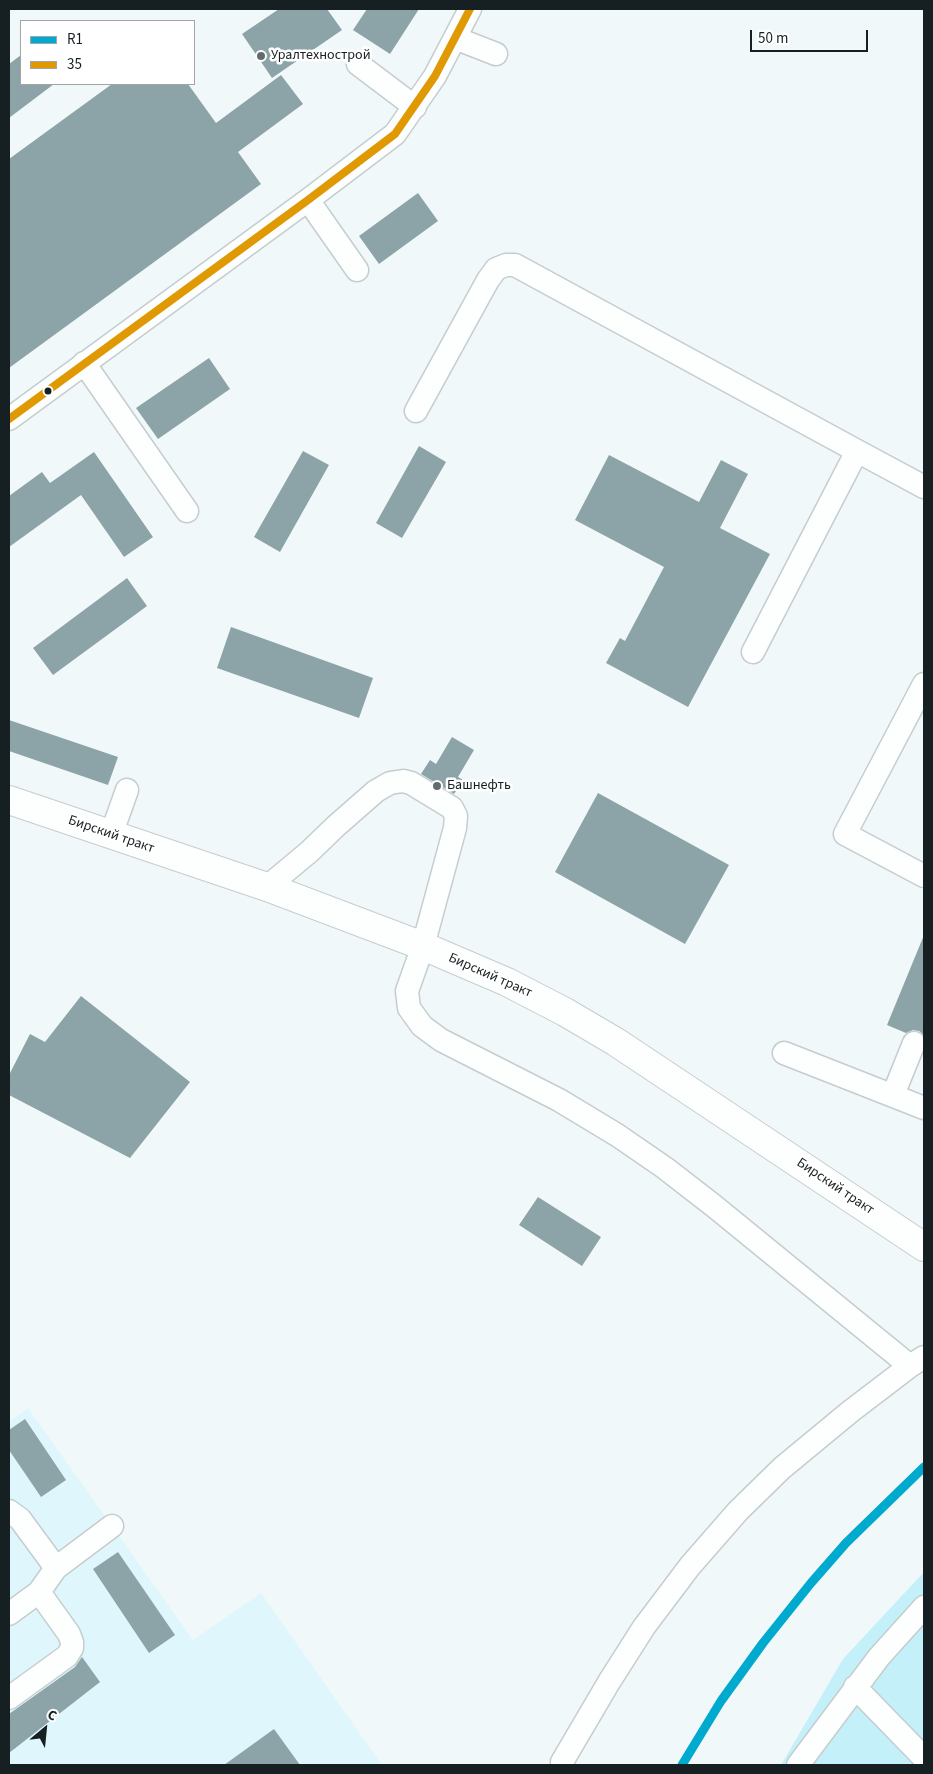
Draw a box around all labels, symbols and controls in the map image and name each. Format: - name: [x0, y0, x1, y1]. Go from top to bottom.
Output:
- legend: [20, 20, 195, 85]
- scale bar: [753, 20, 870, 52]
- text: 50 m: [758, 28, 788, 49]
- text: R1: [67, 29, 83, 50]
- place label: Уралтехнострой: [271, 48, 371, 64]
- marker: Уралтехнострой: [255, 50, 267, 62]
- text: 35: [67, 54, 82, 75]
- unlabelled marker: [43, 386, 53, 396]
- place label: Башнефть: [447, 778, 511, 794]
- marker: Башнефть: [431, 780, 443, 792]
- street label: Бирский тракт: [66, 812, 156, 858]
- street label: Бирский тракт: [446, 950, 534, 1002]
- street label: Бирский тракт: [793, 1155, 877, 1219]
- north arrow: [20, 1704, 70, 1754]
- text: С: [44, 1705, 60, 1726]

